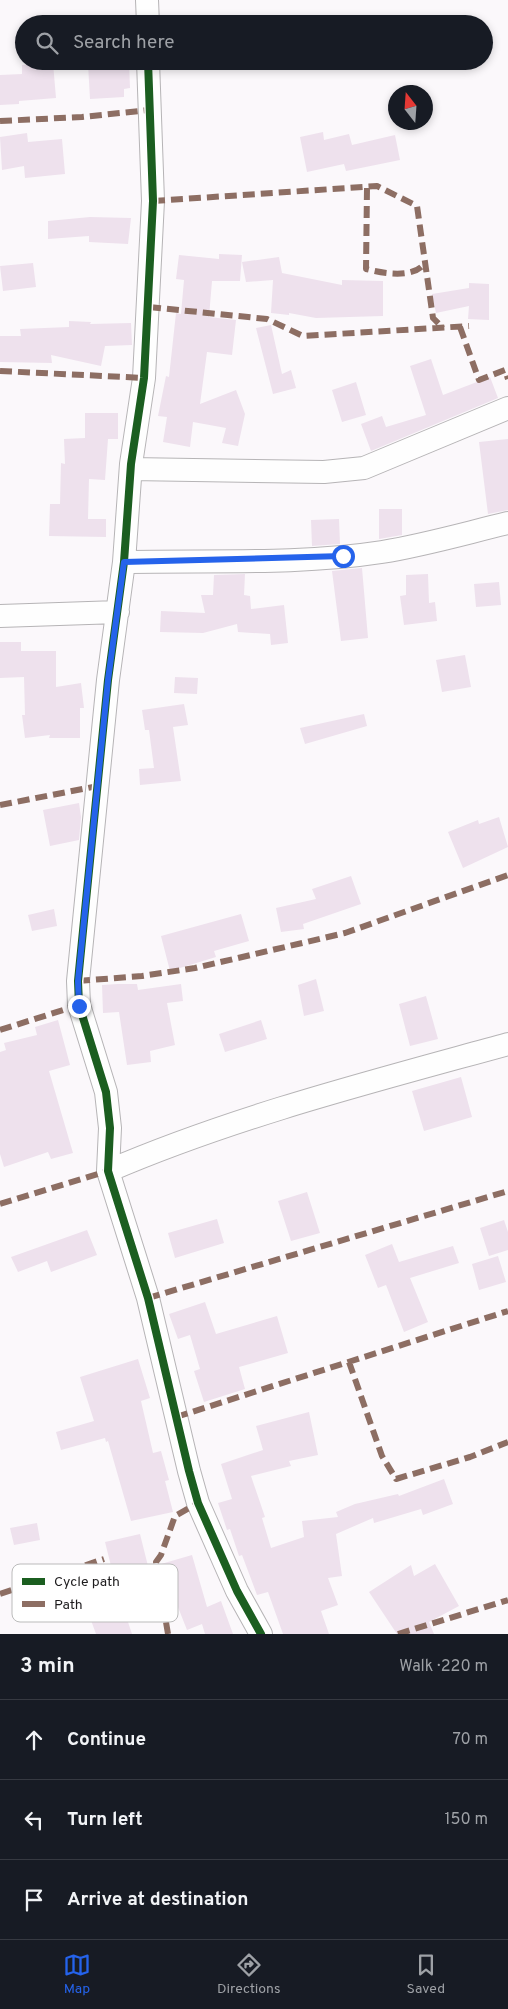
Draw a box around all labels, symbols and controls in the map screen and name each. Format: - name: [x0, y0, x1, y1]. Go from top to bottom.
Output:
- search box: [15, 15, 493, 70]
- icon: search: [33, 29, 61, 57]
- text: Search here: [73, 31, 175, 55]
- north arrow: [388, 85, 433, 130]
- route start: [332, 545, 355, 568]
- route end: [68, 995, 91, 1018]
- legend: [12, 1564, 178, 1622]
- text: Cycle path: [54, 1574, 120, 1591]
- text: Path: [54, 1597, 83, 1614]
- text: 3 min: [20, 1653, 75, 1680]
- text: Walk · 220 m: [399, 1657, 488, 1677]
- icon: ahead: [20, 1726, 48, 1754]
- text: Continue: [67, 1728, 146, 1752]
- text: 70 m: [453, 1730, 488, 1750]
- icon: left: [20, 1806, 48, 1834]
- text: Turn left: [67, 1808, 143, 1832]
- text: 150 m: [445, 1810, 488, 1830]
- icon: arrive: [20, 1886, 48, 1914]
- text: Arrive at destination: [67, 1888, 248, 1912]
- tab: Map: [63, 1951, 91, 1998]
- tab: Directions: [217, 1951, 281, 1998]
- tab: Saved: [407, 1951, 445, 1998]

